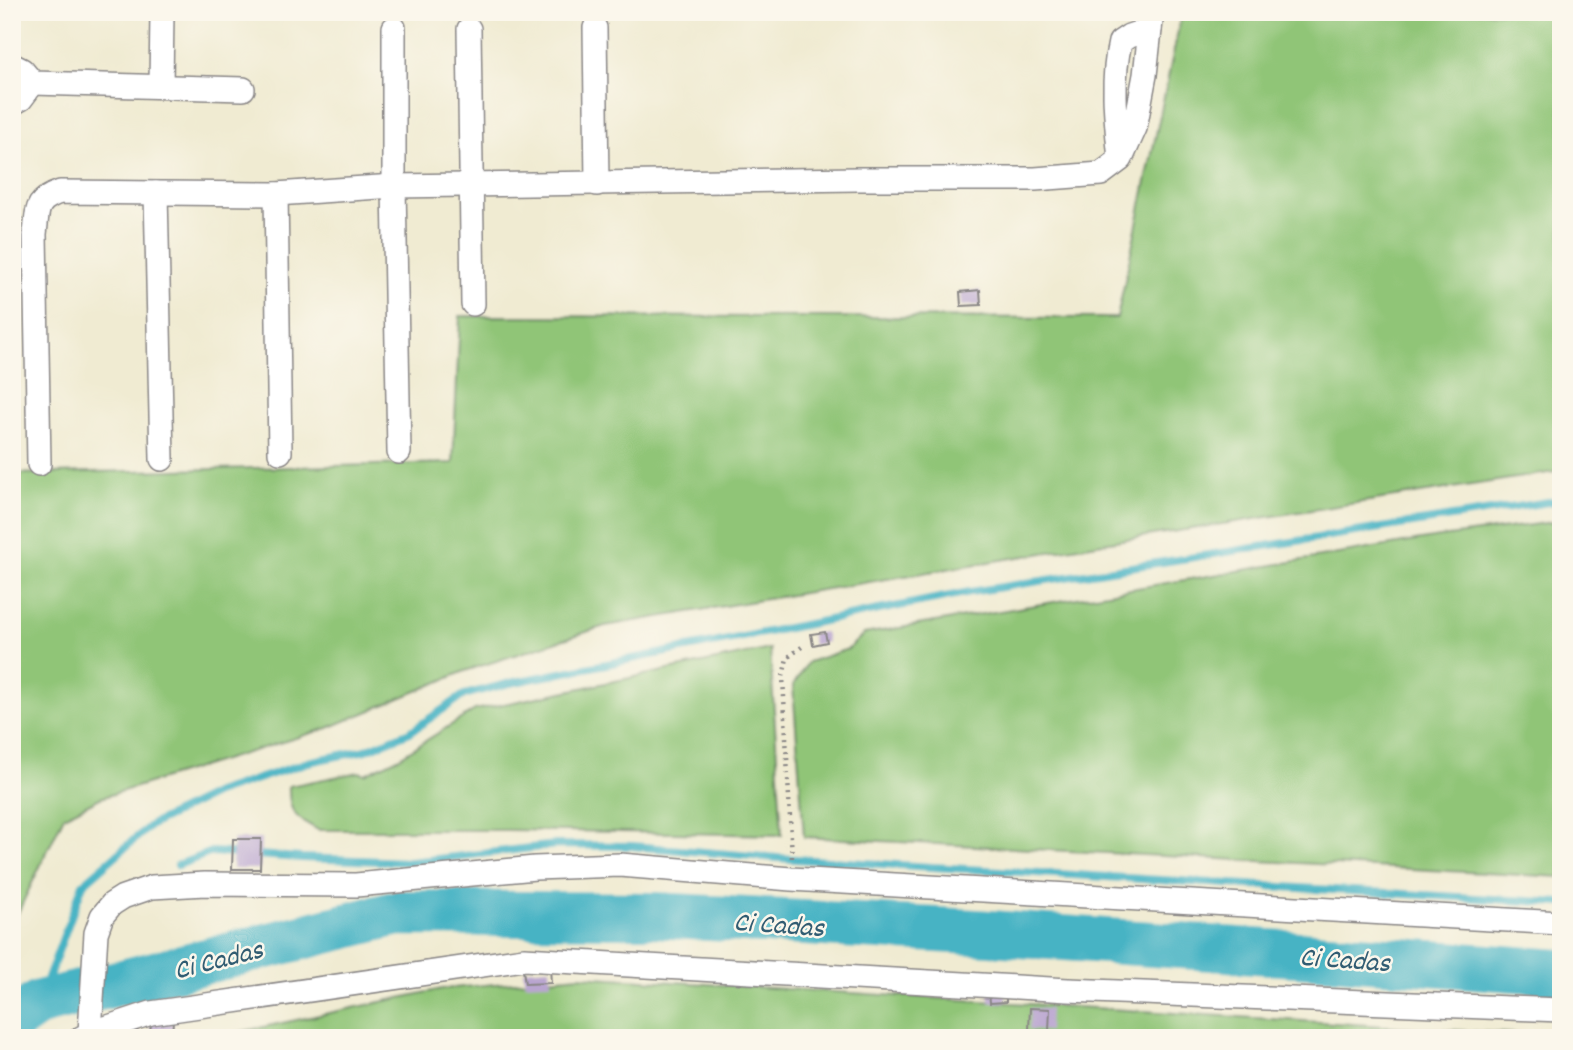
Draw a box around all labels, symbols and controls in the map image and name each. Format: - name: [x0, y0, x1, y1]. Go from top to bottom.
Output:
- water label: Ci Cadas: [732, 905, 826, 951]
- water label: Ci Cadas: [171, 932, 269, 993]
- water label: Ci Cadas: [1298, 940, 1392, 986]

